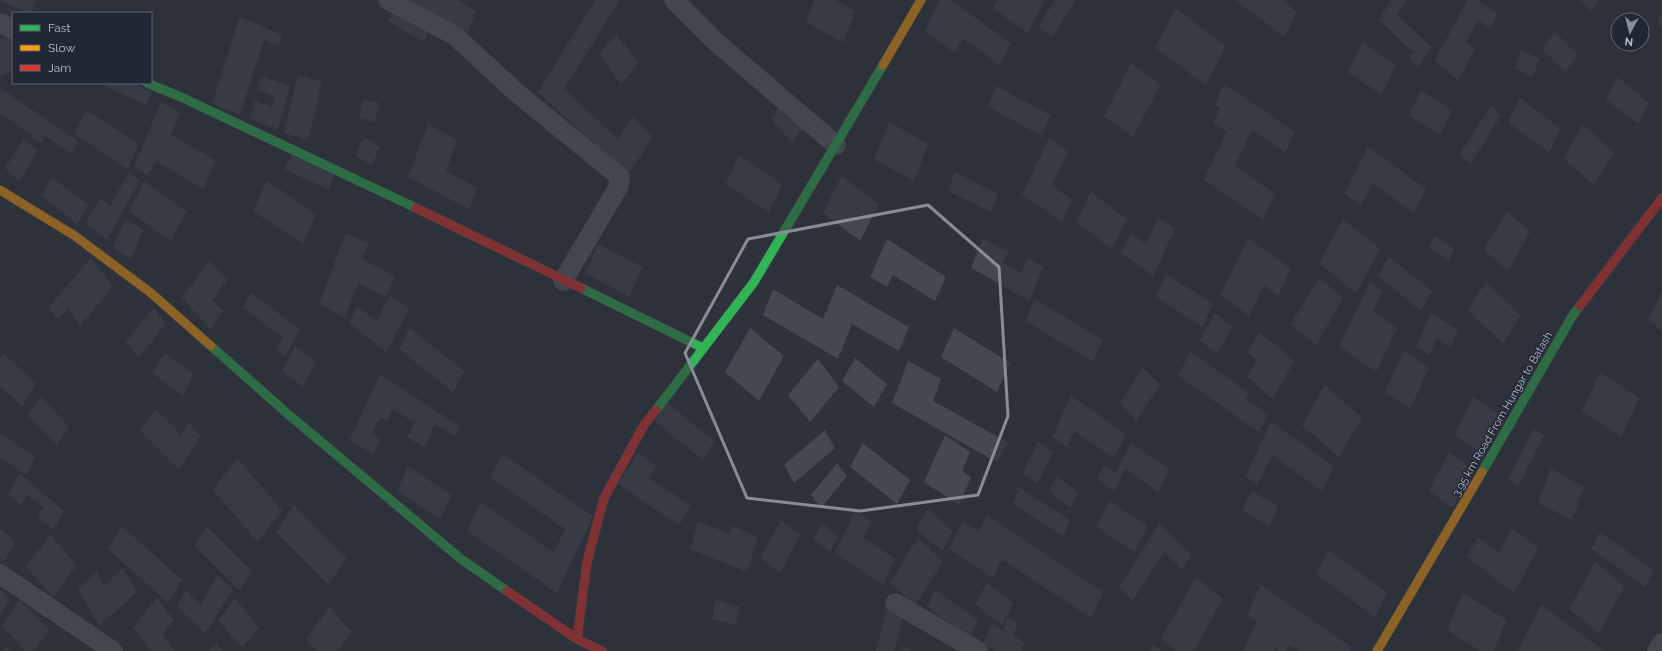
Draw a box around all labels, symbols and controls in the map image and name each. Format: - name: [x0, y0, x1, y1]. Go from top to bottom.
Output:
- legend: [12, 12, 152, 84]
- north arrow: [1610, 12, 1650, 52]
- text: Fast: [48, 21, 71, 35]
- text: N: [1624, 34, 1634, 48]
- text: Slow: [48, 41, 75, 55]
- text: Jam: [48, 61, 71, 75]
- street label: 3.95 km Road From Hungar to Batash: [1450, 329, 1555, 499]

